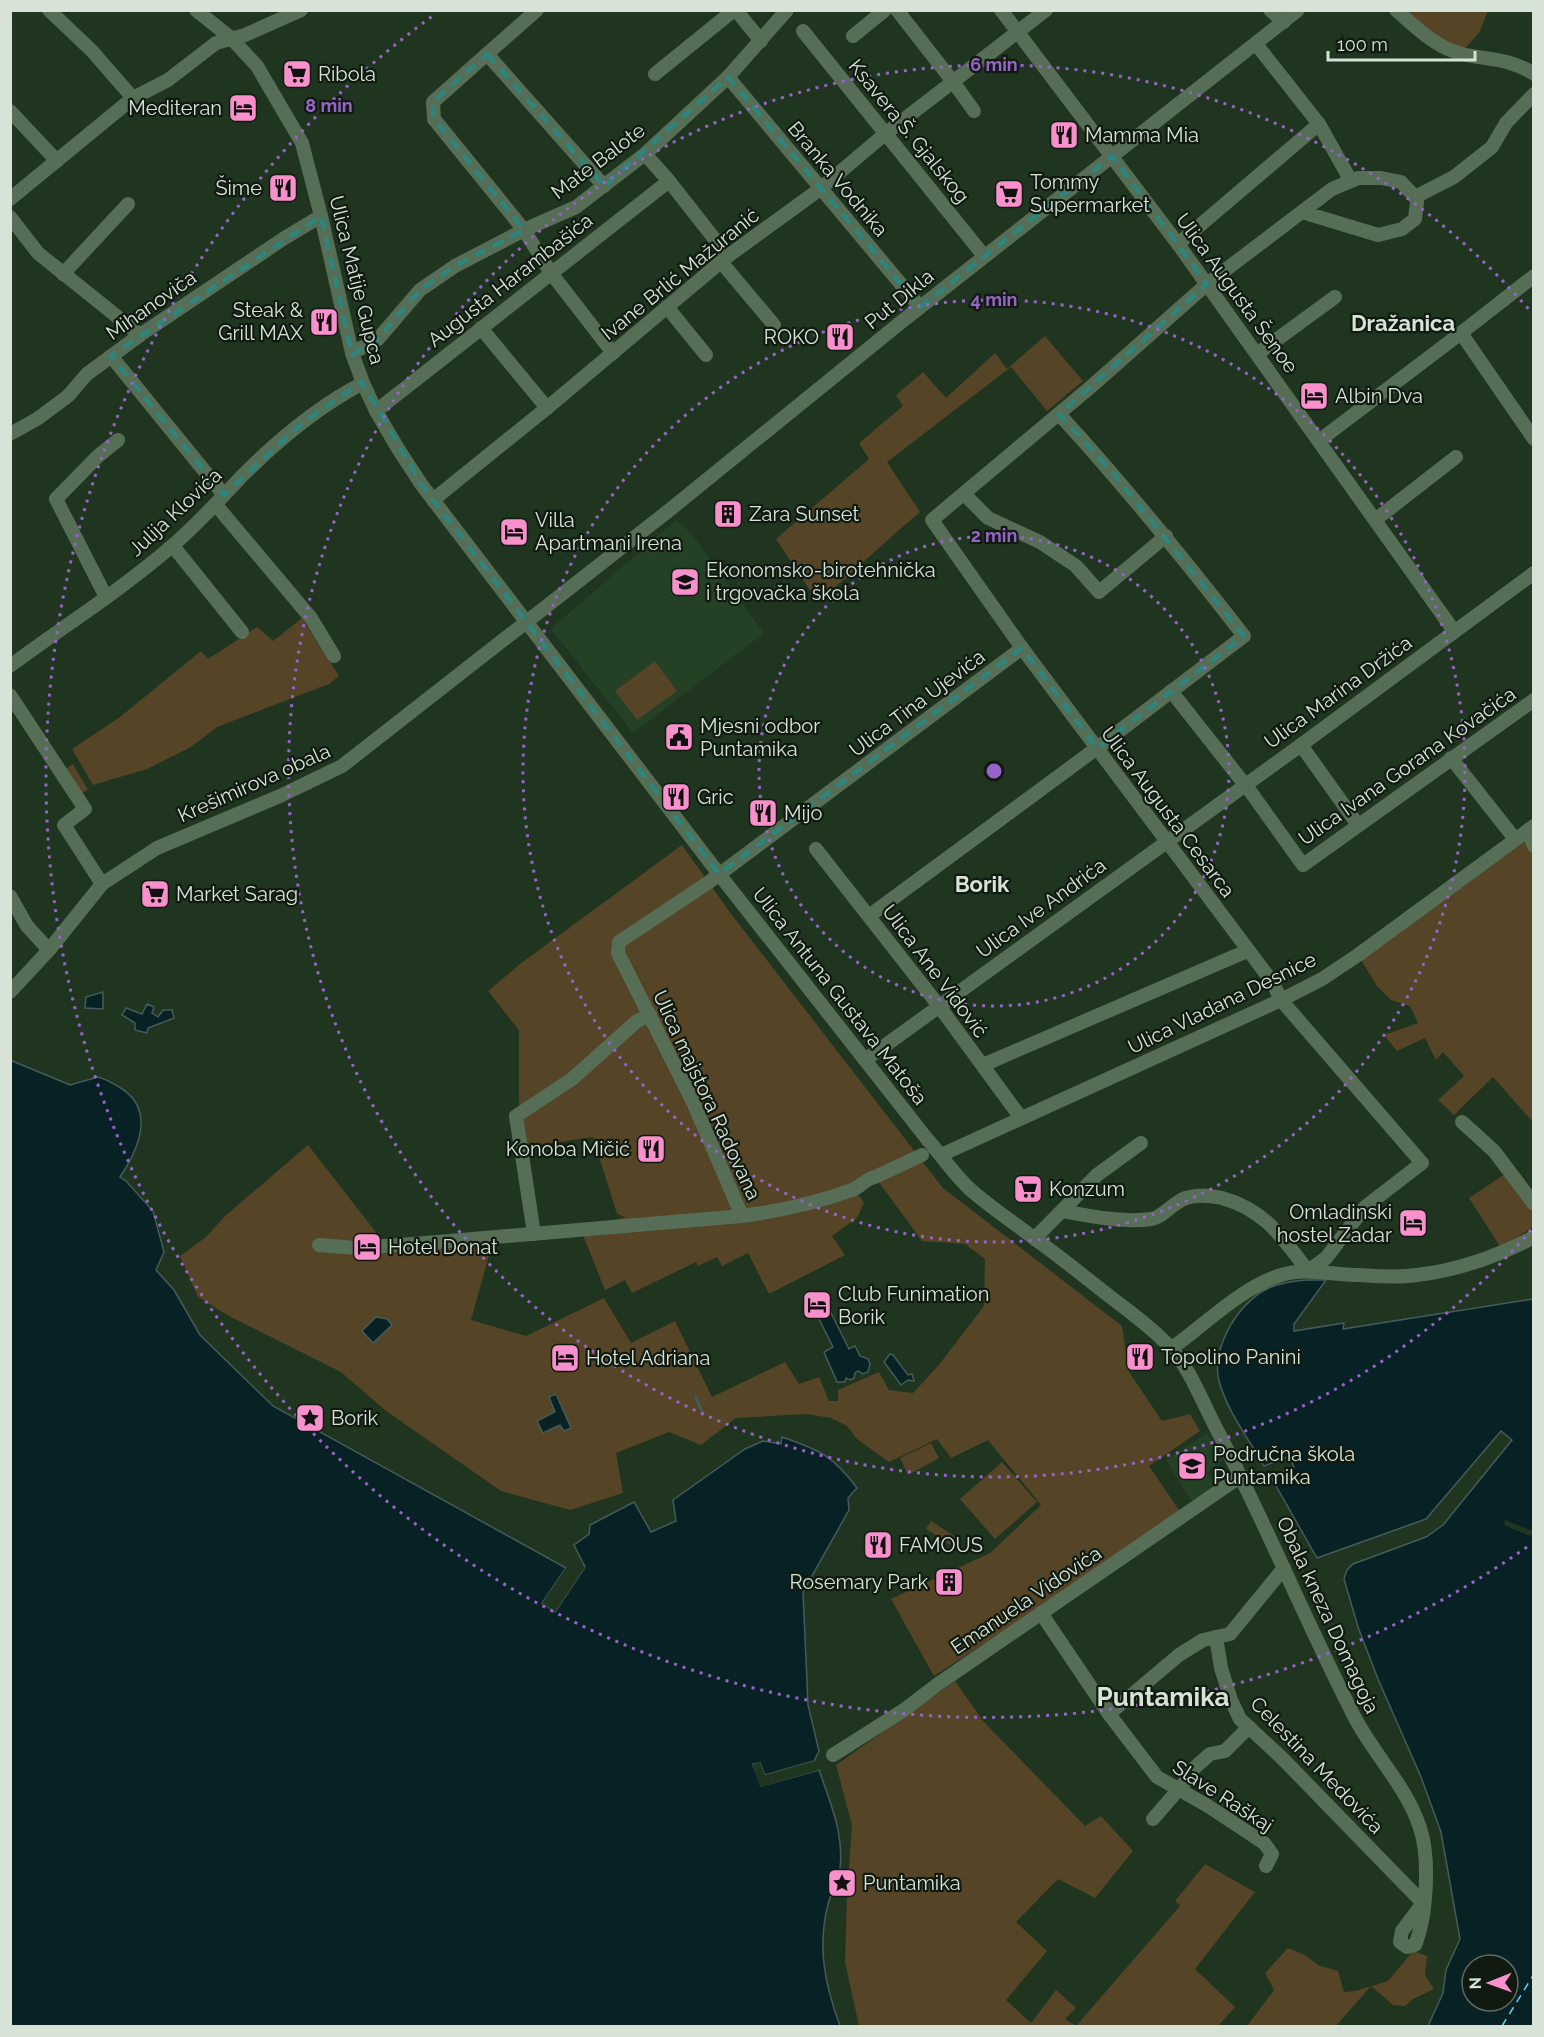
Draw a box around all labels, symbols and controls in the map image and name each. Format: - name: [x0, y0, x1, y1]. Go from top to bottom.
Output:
- scale bar: [1328, 24, 1475, 62]
- text: 100 m: [1337, 34, 1388, 55]
- street label: Ksavera Š. Gjalskog: [844, 54, 975, 208]
- text: 6 min: [970, 54, 1018, 75]
- supermarket icon: Ribola: [281, 58, 313, 90]
- place label: Ribola: [318, 62, 376, 86]
- hotel icon: Mediteran: [227, 92, 259, 124]
- text: 8 min: [305, 95, 353, 116]
- place label: Mediteran: [128, 96, 222, 120]
- street label: Branka Vodnika: [783, 117, 893, 241]
- street label: Mate Balote: [546, 118, 650, 204]
- restaurant icon: Mamma Mia: [1048, 119, 1080, 151]
- place label: Mamma Mia: [1085, 123, 1199, 147]
- place label: Tommy Supermarket: [1030, 170, 1150, 217]
- restaurant icon: Šime: [267, 172, 299, 204]
- place label: Šime: [215, 175, 262, 200]
- supermarket icon: Tommy Supermarket: [993, 178, 1025, 210]
- street label: Ulica Matije Gupca: [324, 193, 390, 367]
- street label: Ivane Brlić Mažuranić: [596, 203, 764, 345]
- street label: Augusta Harambašića: [423, 208, 597, 352]
- street label: Ulica Augusta Šenoe: [1171, 208, 1304, 378]
- street label: Put Dikla: [860, 264, 938, 334]
- street label: Mihanoviča: [101, 265, 201, 345]
- text: 4 min: [971, 289, 1017, 310]
- place label: Steak & Grill MAX: [218, 298, 304, 345]
- restaurant icon: Steak & Grill MAX: [308, 306, 340, 338]
- district label: Dražanica: [1351, 310, 1455, 336]
- restaurant icon: ROKO: [824, 321, 856, 353]
- place label: ROKO: [764, 325, 819, 349]
- hotel icon: Albin Dva: [1298, 380, 1330, 412]
- place label: Albin Dva: [1335, 384, 1423, 408]
- street label: Julija Klovića: [124, 463, 226, 561]
- building icon: Zara Sunset: [712, 498, 744, 530]
- place label: Zara Sunset: [749, 502, 859, 526]
- place label: Villa Apartmani Irena: [535, 508, 682, 555]
- hotel icon: Villa Apartmani Irena: [498, 516, 530, 548]
- text: 2 min: [971, 525, 1017, 546]
- place label: Ekonomsko-birotehnička i trgovačka škola: [706, 558, 936, 605]
- school or university icon: Ekonomsko-birotehnička i trgovačka škola: [669, 566, 701, 598]
- street label: Ulica Marina Držića: [1260, 630, 1416, 754]
- street label: Ulica Tina Ujevića: [845, 644, 989, 762]
- street label: Ulica Ivana Gorana Kovačića: [1294, 682, 1520, 850]
- place label: Mjesni odbor Puntamika: [700, 714, 820, 761]
- public building icon: Mjesni odbor Puntamika: [663, 721, 695, 753]
- street label: Ulica Augusta Cesarca: [1096, 722, 1240, 902]
- street label: Krešimirova obala: [174, 739, 334, 827]
- centre of rings: [984, 761, 1004, 781]
- restaurant icon: Gric: [660, 781, 692, 813]
- place label: Gric: [697, 785, 734, 809]
- restaurant icon: Mijo: [747, 797, 779, 829]
- place label: Mijo: [784, 801, 822, 825]
- street label: Ulica Ive Andrića: [972, 853, 1110, 963]
- district label: Borik: [955, 871, 1010, 897]
- supermarket icon: Market Sarag: [139, 878, 171, 910]
- place label: Market Sarag: [176, 882, 298, 906]
- street label: Ulica Antuna Gustava Matoša: [748, 883, 932, 1109]
- street label: Ulica Ane Vidović: [877, 900, 993, 1042]
- street label: Ulica Vladana Desnice: [1124, 947, 1320, 1059]
- street label: Ulica majstora Radovana: [648, 986, 766, 1204]
- restaurant icon: Konoba Mičić: [635, 1133, 667, 1165]
- place label: Konoba Mičić: [506, 1137, 630, 1161]
- supermarket icon: Konzum: [1012, 1173, 1044, 1205]
- place label: Konzum: [1049, 1177, 1125, 1201]
- place label: Omladinski hostel Zadar: [1277, 1200, 1392, 1247]
- hotel icon: Omladinski hostel Zadar: [1397, 1207, 1429, 1239]
- hotel icon: Hotel Donat: [351, 1231, 383, 1263]
- place label: Hotel Donat: [388, 1235, 498, 1259]
- place label: Club Funimation Borik: [838, 1282, 989, 1329]
- hotel icon: Club Funimation Borik: [801, 1289, 833, 1321]
- restaurant icon: Topolino Panini: [1124, 1341, 1156, 1373]
- hotel icon: Hotel Adriana: [549, 1342, 581, 1374]
- place label: Topolino Panini: [1161, 1345, 1301, 1369]
- place label: Hotel Adriana: [586, 1346, 710, 1370]
- place icon: Borik: [294, 1402, 326, 1434]
- place label: Borik: [331, 1406, 379, 1430]
- place label: Područna škola Puntamika: [1213, 1442, 1355, 1489]
- school or university icon: Područna škola Puntamika: [1176, 1450, 1208, 1482]
- street label: Obala kneza Domagoja: [1272, 1513, 1384, 1717]
- restaurant icon: FAMOUS: [862, 1529, 894, 1561]
- place label: FAMOUS: [899, 1533, 983, 1557]
- street label: Emanuela Vidovića: [946, 1541, 1106, 1659]
- building icon: Rosemary Park: [933, 1566, 965, 1598]
- place label: Rosemary Park: [789, 1570, 928, 1594]
- district label: Puntamika: [1097, 1682, 1230, 1712]
- street label: Celestina Medovića: [1245, 1692, 1389, 1838]
- street label: Slave Raškaj: [1168, 1755, 1278, 1837]
- place icon: Puntamika: [826, 1867, 858, 1899]
- place label: Puntamika: [863, 1871, 961, 1895]
- north arrow: [1460, 1953, 1520, 2013]
- text: N: [1466, 1977, 1485, 1990]

